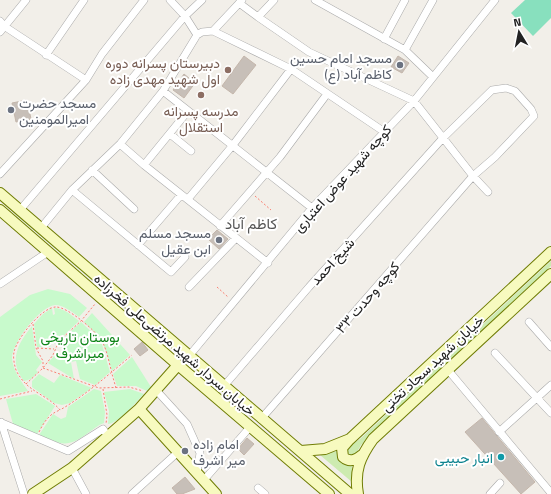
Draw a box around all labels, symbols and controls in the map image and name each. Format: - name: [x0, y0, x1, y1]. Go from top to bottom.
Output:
- north arrow: [499, 12, 539, 52]
- text: N: [512, 14, 522, 31]
- place label: مسجد امام حسین (ع) کاظم آباد: [290, 47, 392, 85]
- place label: دبیرستان پسرانه دوره اول شهید مهدی زاده: [105, 52, 220, 89]
- marker: مسجد امام حسین (ع) کاظم آباد: [395, 60, 405, 70]
- marker: دبیرستان پسرانه دوره اول شهید مهدی زاده: [223, 65, 233, 75]
- marker: مدرسه پسرانه استقلال: [196, 90, 206, 100]
- place label: مسجد حضرت امیرالمومنین: [19, 92, 96, 129]
- place label: مدرسه پسرانه استقلال: [163, 100, 239, 137]
- marker: مسجد حضرت امیرالمومنین: [6, 105, 16, 115]
- street label: کوچه شهید عوض اعتباری: [288, 119, 396, 237]
- district label: کاظم آباد: [225, 212, 277, 235]
- place label: مسجد مسلم ابن عقیل: [139, 222, 211, 259]
- street label: شیخ احمد: [305, 233, 360, 290]
- marker: مسجد مسلم ابن عقیل: [214, 235, 224, 245]
- street label: کوچه وحدت ۳۳: [330, 257, 404, 337]
- street label: خیابان سردار شهید مرتضی‌علی فخرزاده: [90, 268, 260, 420]
- street label: خیابان شهید سجاد تختی: [376, 310, 488, 416]
- park label: بوستان تاریخی میراشرف: [40, 326, 120, 363]
- place label: امام زاده میر اشرف: [193, 433, 245, 470]
- marker: امام زاده میر اشرف: [180, 446, 190, 456]
- place label: انبار حبیبی: [435, 447, 493, 468]
- marker: انبار حبیبی: [496, 452, 506, 462]

